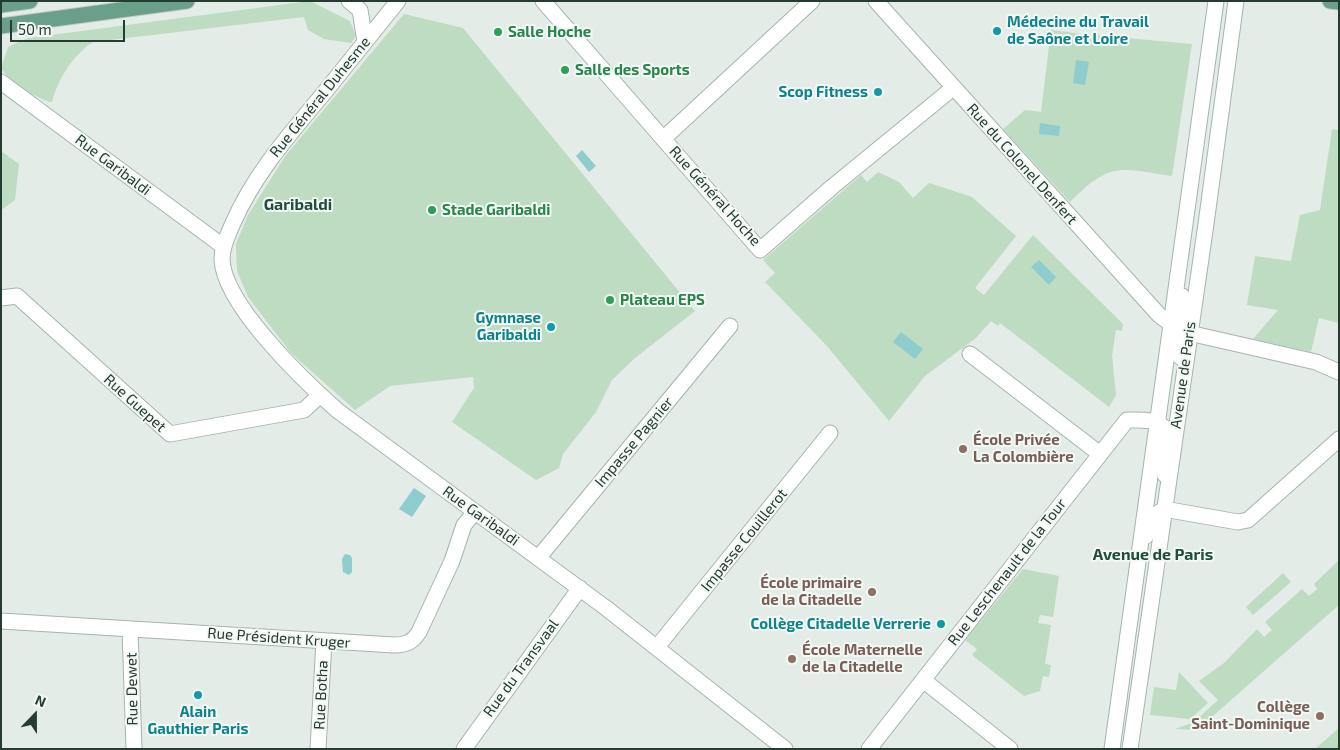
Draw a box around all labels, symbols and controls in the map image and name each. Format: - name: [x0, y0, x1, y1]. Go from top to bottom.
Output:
- scale bar: [12, 10, 128, 42]
- place label: Médecine du Travail de Saône et Loire: [1007, 13, 1149, 48]
- text: 50 m: [18, 20, 52, 38]
- place label: Salle Hoche: [508, 23, 591, 41]
- marker: Médecine du Travail de Saône et Loire: [991, 25, 1003, 37]
- marker: Salle Hoche: [492, 26, 504, 38]
- street label: Rue Général Duhesme: [266, 33, 374, 161]
- place label: Salle des Sports: [575, 61, 690, 79]
- marker: Salle des Sports: [559, 64, 571, 76]
- place label: Scop Fitness: [779, 83, 868, 101]
- marker: Scop Fitness: [872, 86, 884, 98]
- street label: Rue du Colonel Denfert: [963, 100, 1081, 228]
- street label: Rue Garibaldi: [72, 131, 154, 199]
- street label: Rue Général Hoche: [665, 142, 765, 250]
- district label: Garibaldi: [264, 195, 332, 215]
- place label: Stade Garibaldi: [442, 201, 550, 219]
- marker: Stade Garibaldi: [426, 204, 438, 216]
- place label: Plateau EPS: [620, 291, 705, 309]
- marker: Plateau EPS: [604, 294, 616, 306]
- place label: Gymnase Garibaldi: [476, 309, 541, 344]
- street label: Avenue de Paris: [1167, 320, 1199, 430]
- marker: Gymnase Garibaldi: [545, 321, 557, 333]
- street label: Rue Guepet: [100, 370, 170, 436]
- street label: Impasse Pagnier: [591, 393, 677, 491]
- place label: École Privée La Colombière: [973, 431, 1074, 466]
- marker: École Privée La Colombière: [957, 443, 969, 455]
- street label: Rue Garibaldi: [439, 482, 523, 550]
- street label: Impasse Couillerot: [697, 485, 791, 595]
- street label: Rue Leschenault de la Tour: [944, 495, 1070, 649]
- district label: Avenue de Paris: [1093, 545, 1213, 565]
- place label: École primaire de la Citadelle: [760, 574, 862, 609]
- marker: École primaire de la Citadelle: [866, 586, 878, 598]
- place label: Collège Citadelle Verrerie: [750, 615, 931, 633]
- street label: Rue du Transvaal: [480, 616, 562, 720]
- marker: Collège Citadelle Verrerie: [935, 618, 947, 630]
- street label: Rue Président Kruger: [207, 624, 351, 652]
- place label: École Maternelle de la Citadelle: [802, 641, 923, 676]
- street label: Rue Dewet: [122, 652, 142, 726]
- marker: École Maternelle de la Citadelle: [786, 653, 798, 665]
- street label: Rue Botha: [310, 660, 332, 730]
- marker: Alain Gauthier Paris: [192, 689, 204, 701]
- north arrow: [10, 690, 60, 740]
- text: N: [33, 691, 49, 710]
- place label: Collège Saint-Dominique: [1191, 698, 1310, 733]
- place label: Alain Gauthier Paris: [148, 703, 248, 738]
- marker: Collège Saint-Dominique: [1314, 710, 1326, 722]

